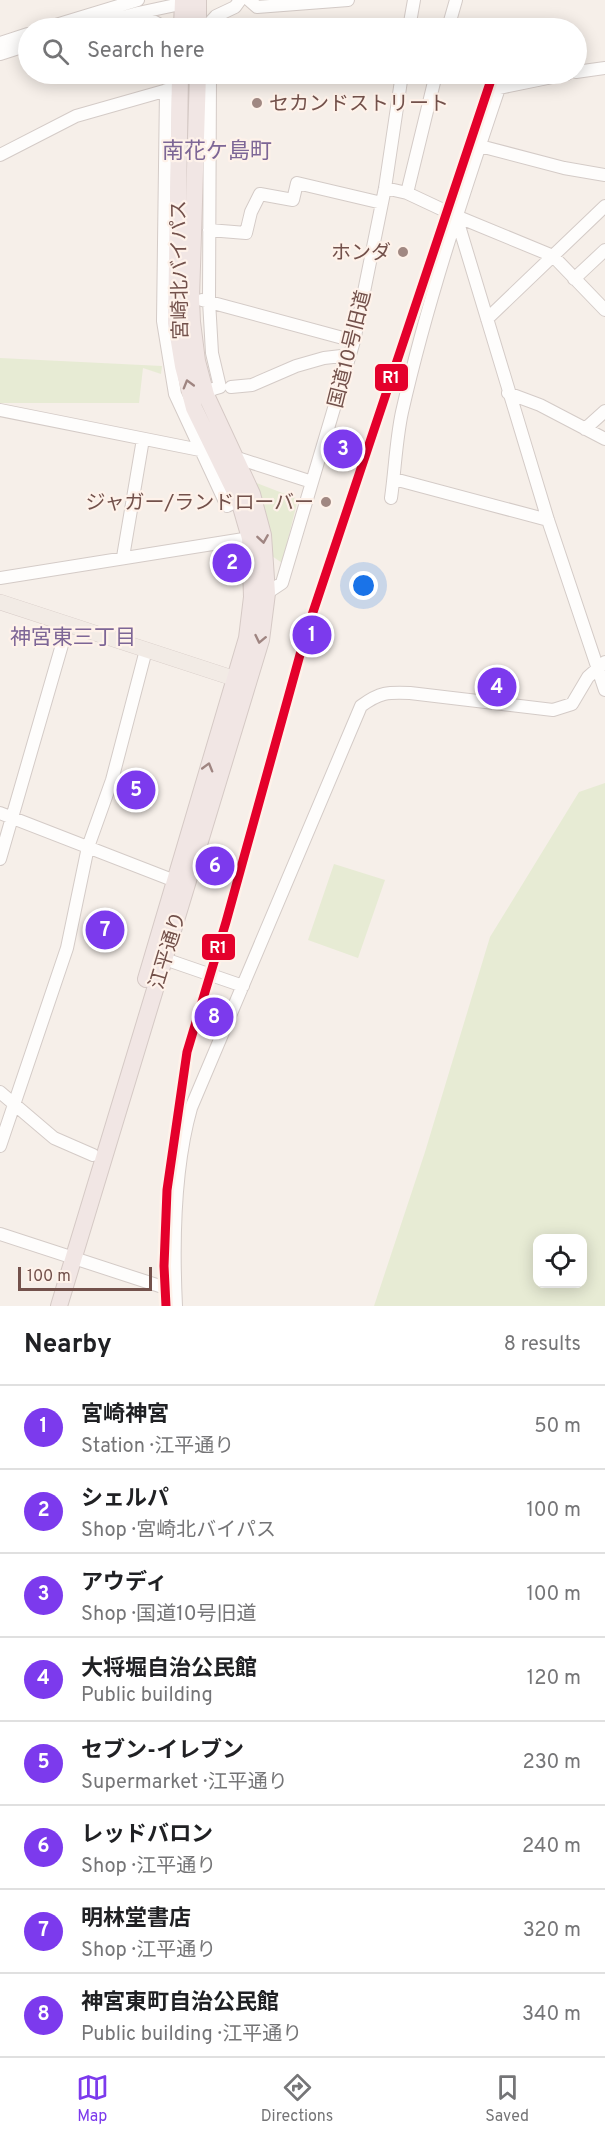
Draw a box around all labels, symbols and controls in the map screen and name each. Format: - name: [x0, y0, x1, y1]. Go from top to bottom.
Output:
- search box: [18, 18, 587, 84]
- icon: search: [39, 35, 72, 68]
- text: Search here: [87, 38, 205, 65]
- place label: セカンドストリート: [269, 92, 449, 118]
- marker: セカンドストリート: [250, 96, 264, 110]
- district label: 南花ケ島町: [162, 139, 272, 166]
- street label: 宮崎北バイパス: [167, 200, 195, 340]
- place label: ホンダ: [331, 241, 391, 267]
- marker: ホンダ: [396, 245, 410, 259]
- street label: 国道10号旧道: [324, 288, 378, 411]
- line badge: R1: [374, 363, 409, 392]
- text: R1: [382, 369, 400, 389]
- one-way arrow: [183, 379, 195, 390]
- pin: 3: [324, 426, 362, 472]
- place label: ジャガー/ランドローバー: [85, 491, 314, 517]
- marker: ジャガー/ランドローバー: [319, 495, 333, 509]
- one-way arrow: [256, 533, 269, 543]
- pin: 2: [212, 540, 252, 586]
- your location: [349, 571, 378, 600]
- pin: 1: [292, 612, 332, 658]
- district label: 神宮東三丁目: [10, 625, 136, 652]
- one-way arrow: [254, 633, 267, 643]
- pin: 4: [478, 664, 516, 710]
- one-way arrow: [201, 762, 213, 773]
- pin: 5: [116, 768, 156, 812]
- pin: 6: [196, 844, 234, 888]
- pin: 7: [86, 908, 124, 952]
- street label: 江平通り: [145, 909, 193, 993]
- line badge: R1: [201, 933, 236, 961]
- text: R1: [209, 939, 227, 959]
- pin: 8: [194, 994, 234, 1040]
- map controls: [533, 1234, 587, 1288]
- button: locate: [533, 1234, 587, 1288]
- scale bar: [18, 1264, 152, 1292]
- text: 100 m: [27, 1267, 71, 1287]
- text: Nearby: [24, 1329, 112, 1362]
- text: 8 results: [504, 1332, 581, 1358]
- text: 宮崎神宮: [81, 1402, 169, 1429]
- text: 1: [40, 1414, 48, 1440]
- text: 50 m: [534, 1414, 581, 1440]
- text: Station · 江平通り: [81, 1434, 234, 1460]
- text: シェルパ: [81, 1486, 169, 1513]
- text: 2: [37, 1498, 50, 1524]
- text: 100 m: [526, 1498, 581, 1524]
- text: Shop · 宮崎北バイパス: [81, 1518, 276, 1544]
- text: アウディ: [81, 1570, 167, 1597]
- text: 3: [38, 1582, 50, 1608]
- text: 100 m: [526, 1582, 581, 1608]
- text: Shop · 国道10号旧道: [81, 1602, 257, 1628]
- text: 大将堀自治公民館: [81, 1656, 257, 1683]
- text: 4: [37, 1666, 50, 1692]
- text: 120 m: [527, 1666, 581, 1692]
- text: Public building: [81, 1683, 213, 1709]
- text: セブン-イレブン: [81, 1738, 244, 1765]
- text: 5: [37, 1750, 50, 1776]
- text: 230 m: [522, 1750, 581, 1776]
- text: Supermarket · 江平通り: [81, 1770, 288, 1796]
- text: レッドバロン: [81, 1822, 213, 1849]
- text: 6: [37, 1834, 50, 1860]
- text: 240 m: [522, 1834, 581, 1860]
- text: Shop · 江平通り: [81, 1854, 216, 1880]
- text: 明林堂書店: [81, 1906, 191, 1933]
- text: 7: [38, 1918, 49, 1944]
- text: 320 m: [523, 1918, 581, 1944]
- text: Shop · 江平通り: [81, 1938, 216, 1964]
- text: 神宮東町自治公民館: [81, 1990, 279, 2017]
- text: 8: [37, 2002, 50, 2028]
- text: 340 m: [522, 2002, 581, 2028]
- text: Public building · 江平通り: [81, 2022, 302, 2048]
- tab: Map: [76, 2071, 109, 2127]
- tab: Directions: [261, 2071, 333, 2127]
- tab: Saved: [485, 2071, 529, 2127]

